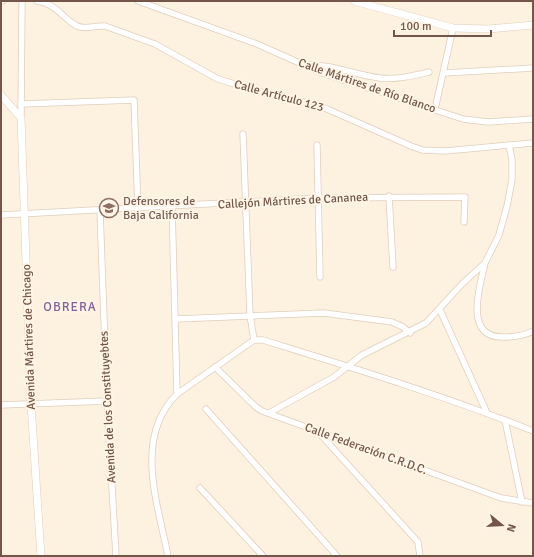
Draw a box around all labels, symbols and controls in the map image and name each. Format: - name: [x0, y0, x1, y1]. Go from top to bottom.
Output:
- scale bar: [394, 12, 491, 38]
- text: 100 m: [400, 19, 432, 34]
- street label: Calle Mártires de Río Blanco: [296, 55, 438, 117]
- street label: Calle Artículo 123: [233, 77, 325, 115]
- street label: Callejón Mártires de Cananea: [218, 190, 368, 212]
- place label: Defensores de Baja California: [123, 194, 199, 223]
- school or university icon: Defensores de Baja California: [98, 197, 120, 219]
- street label: Avenida Mártires de Chicago: [19, 264, 39, 410]
- district label: OBRERA: [43, 299, 97, 315]
- street label: Avenida de los Constituyebtes: [97, 330, 119, 484]
- street label: Calle Federación C.R.D.C.: [303, 420, 429, 478]
- north arrow: [482, 505, 522, 545]
- text: N: [504, 522, 518, 534]

